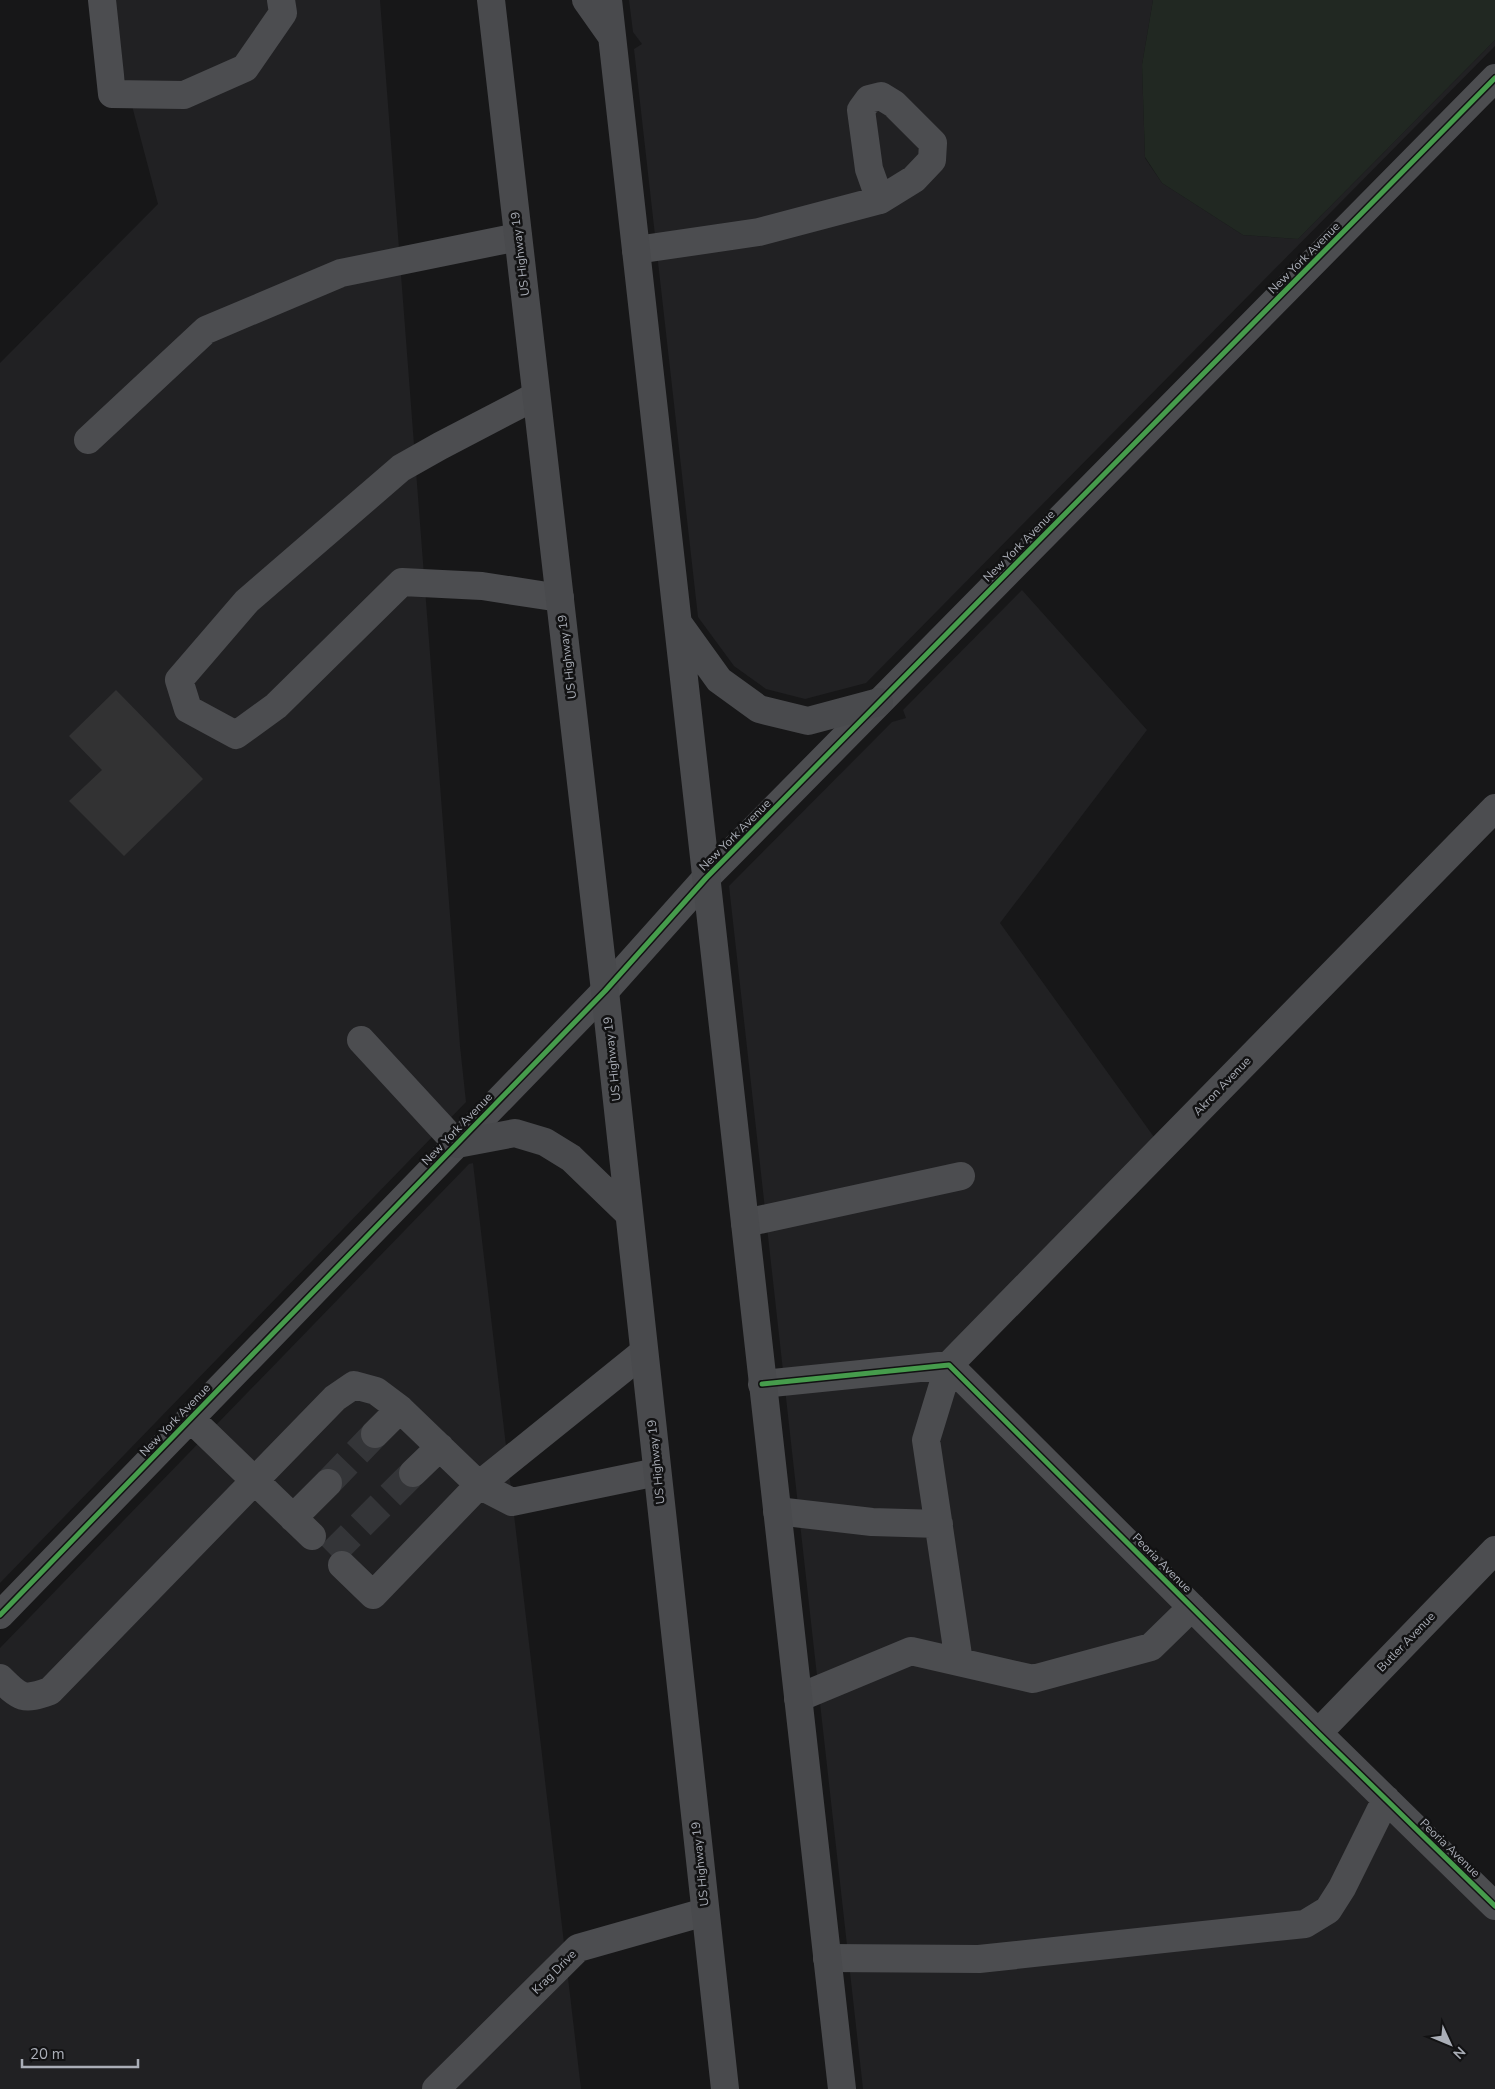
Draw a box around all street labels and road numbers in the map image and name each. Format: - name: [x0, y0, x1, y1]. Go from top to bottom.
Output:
- street label: US Highway 19: [507, 211, 533, 297]
- street label: New York Avenue: [1265, 219, 1343, 297]
- street label: New York Avenue: [980, 507, 1058, 585]
- street label: US Highway 19: [554, 614, 580, 700]
- street label: New York Avenue: [696, 796, 774, 874]
- street label: US Highway 19: [600, 1016, 624, 1102]
- street label: Akron Avenue: [1190, 1053, 1254, 1119]
- street label: New York Avenue: [418, 1089, 496, 1169]
- street label: New York Avenue: [136, 1380, 214, 1460]
- street label: US Highway 19: [644, 1419, 668, 1505]
- street label: Peoria Avenue: [1129, 1530, 1195, 1596]
- street label: Butler Avenue: [1373, 1609, 1439, 1675]
- street label: Peoria Avenue: [1416, 1815, 1484, 1881]
- street label: US Highway 19: [688, 1821, 712, 1907]
- street label: Krag Drive: [528, 1946, 580, 1998]

